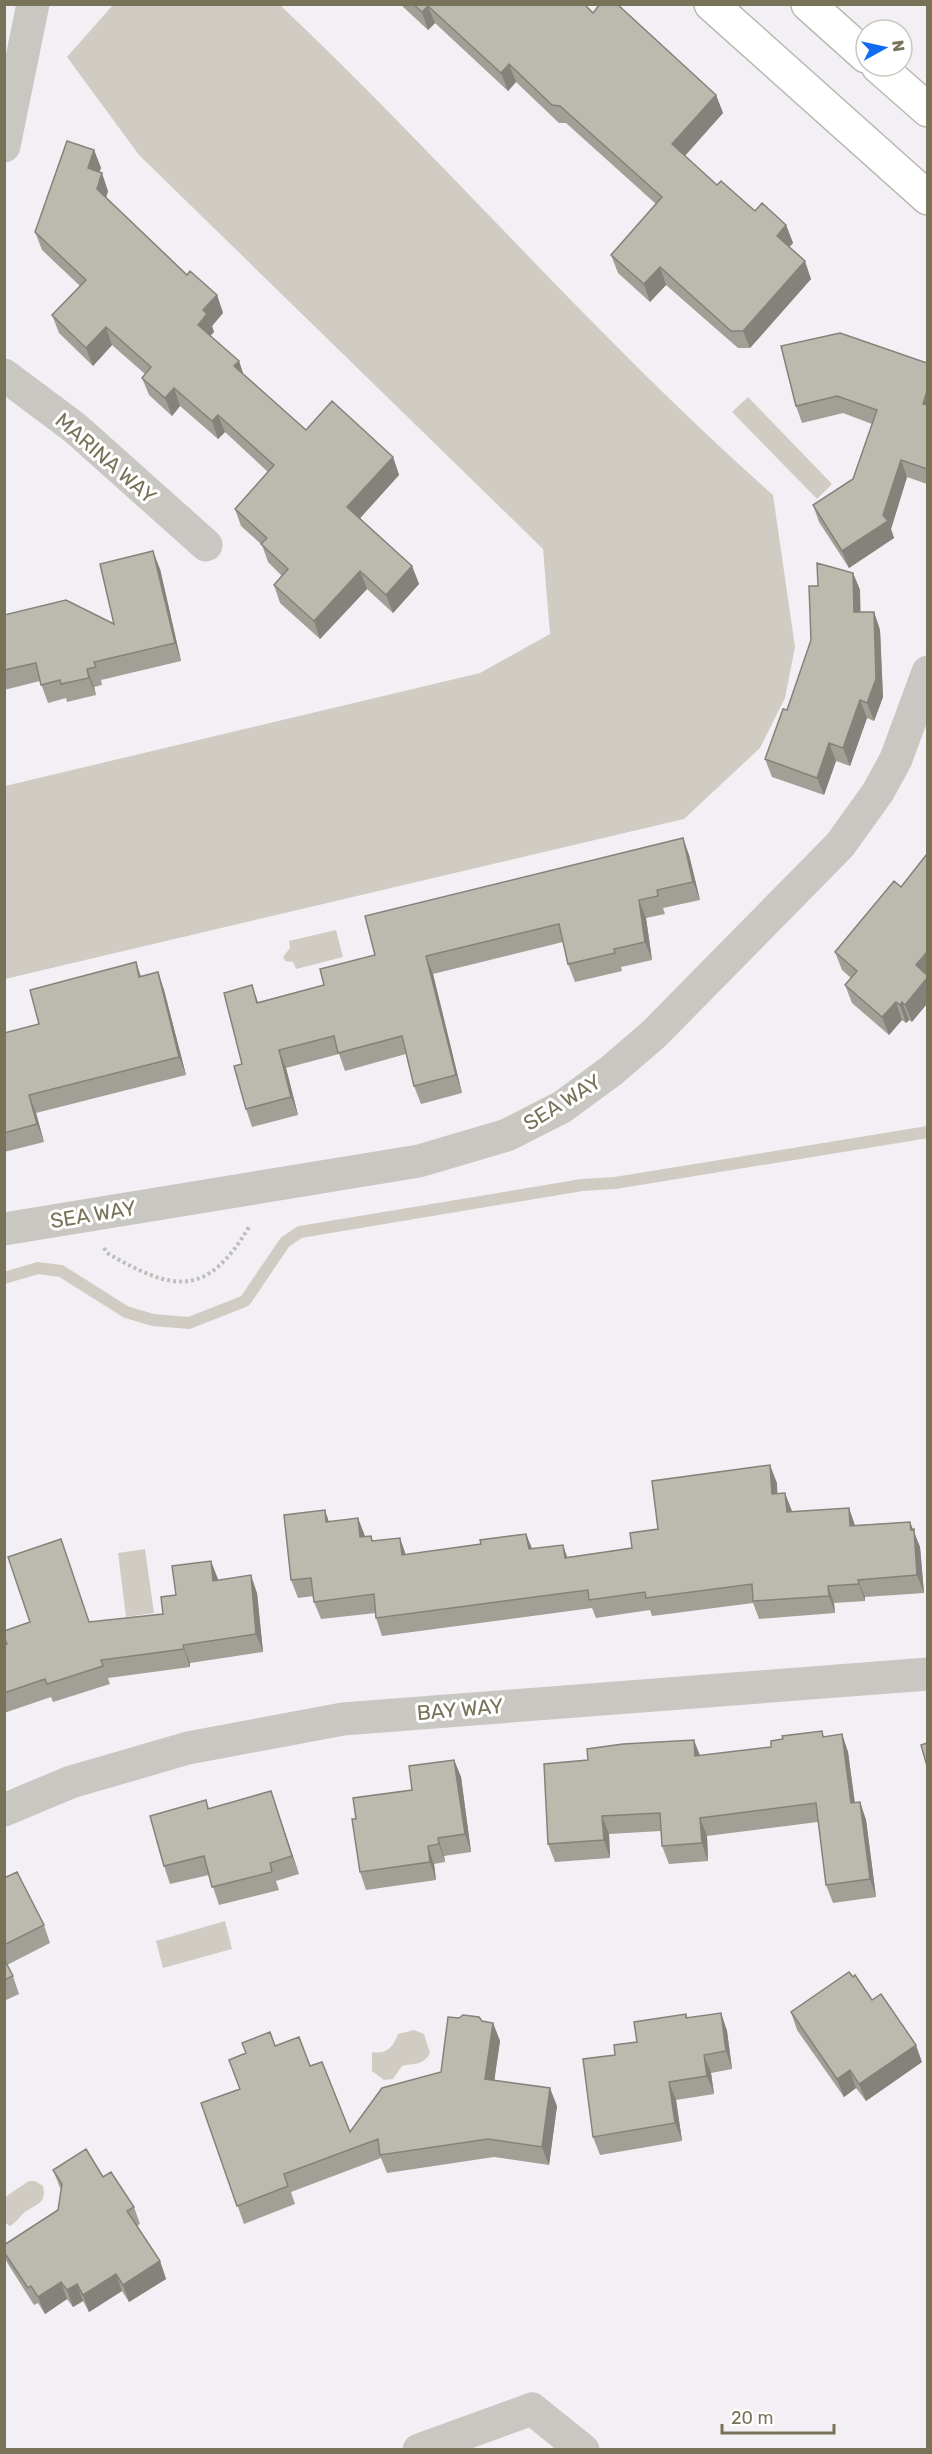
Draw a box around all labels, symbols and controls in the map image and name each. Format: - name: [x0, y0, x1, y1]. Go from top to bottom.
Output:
- north arrow: [854, 18, 914, 78]
- text: N: [888, 39, 909, 53]
- street label: MARINA WAY: [50, 407, 162, 509]
- street label: SEA WAY: [519, 1068, 605, 1136]
- street label: SEA WAY: [48, 1195, 138, 1233]
- street label: BAY WAY: [416, 1693, 504, 1725]
- scale bar: [722, 2397, 834, 2435]
- text: 20 m: [731, 2407, 773, 2429]

